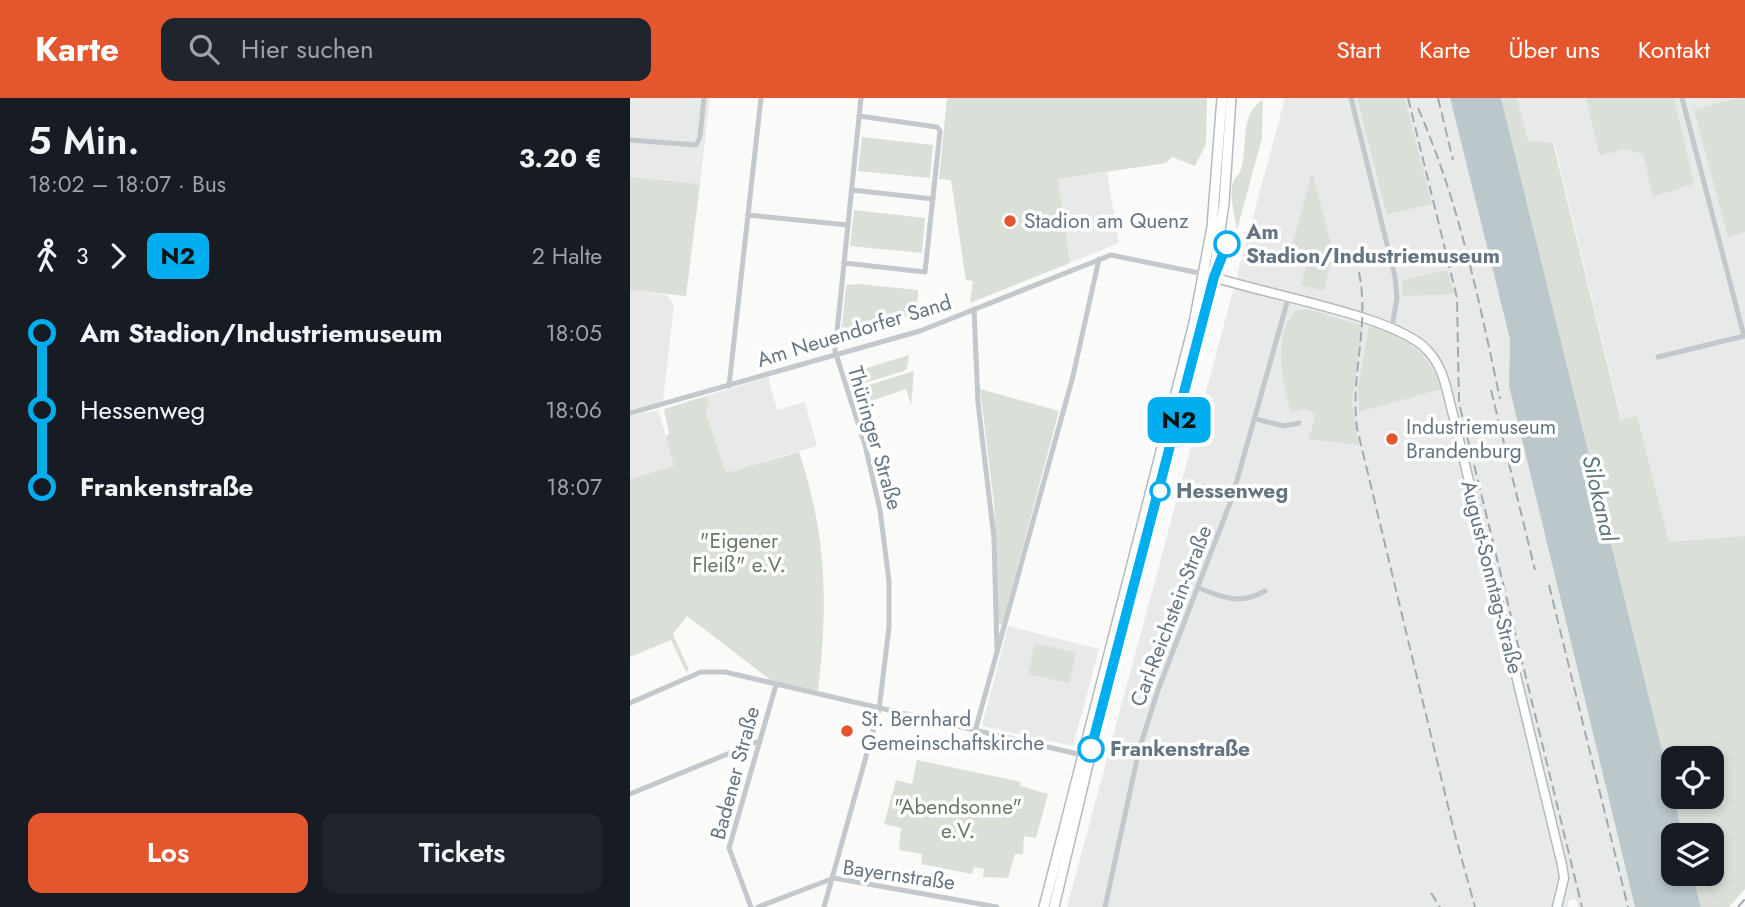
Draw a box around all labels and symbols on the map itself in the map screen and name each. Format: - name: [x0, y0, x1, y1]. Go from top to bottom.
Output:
- place label: Stadion am Quenz: [1024, 206, 1189, 236]
- marker: Stadion am Quenz: [1002, 213, 1018, 229]
- place label: Am Stadion/Industriemuseum: [1245, 217, 1500, 271]
- marker: Am Stadion/Industriemuseum: [1214, 231, 1240, 257]
- street label: Am Neuendorfer Sand: [753, 287, 955, 375]
- street label: Thüringer Straße: [840, 363, 910, 514]
- line badge: N2: [1148, 397, 1210, 443]
- place label: Industriemuseum Brandenburg: [1406, 412, 1556, 466]
- marker: Industriemuseum Brandenburg: [1384, 431, 1400, 447]
- water label: Silokanal: [1574, 452, 1627, 545]
- place label: Hessenweg: [1176, 476, 1288, 506]
- street label: August-Sonntag-Straße: [1453, 477, 1531, 677]
- marker: Hessenweg: [1150, 481, 1170, 501]
- street label: Carl-Reichstein-Straße: [1123, 521, 1219, 711]
- park label: "Eigener Fleiß" e.V.: [692, 526, 786, 580]
- street label: Badener Straße: [703, 703, 767, 843]
- place label: St. Bernhard Gemeinschaftskirche: [861, 704, 1045, 758]
- marker: St. Bernhard Gemeinschaftskirche: [839, 723, 855, 739]
- place label: Frankenstraße: [1110, 734, 1250, 764]
- marker: Frankenstraße: [1078, 736, 1104, 762]
- park label: "Abendsonne" e.V.: [894, 792, 1022, 846]
- street label: Bayernstraße: [841, 852, 957, 898]

